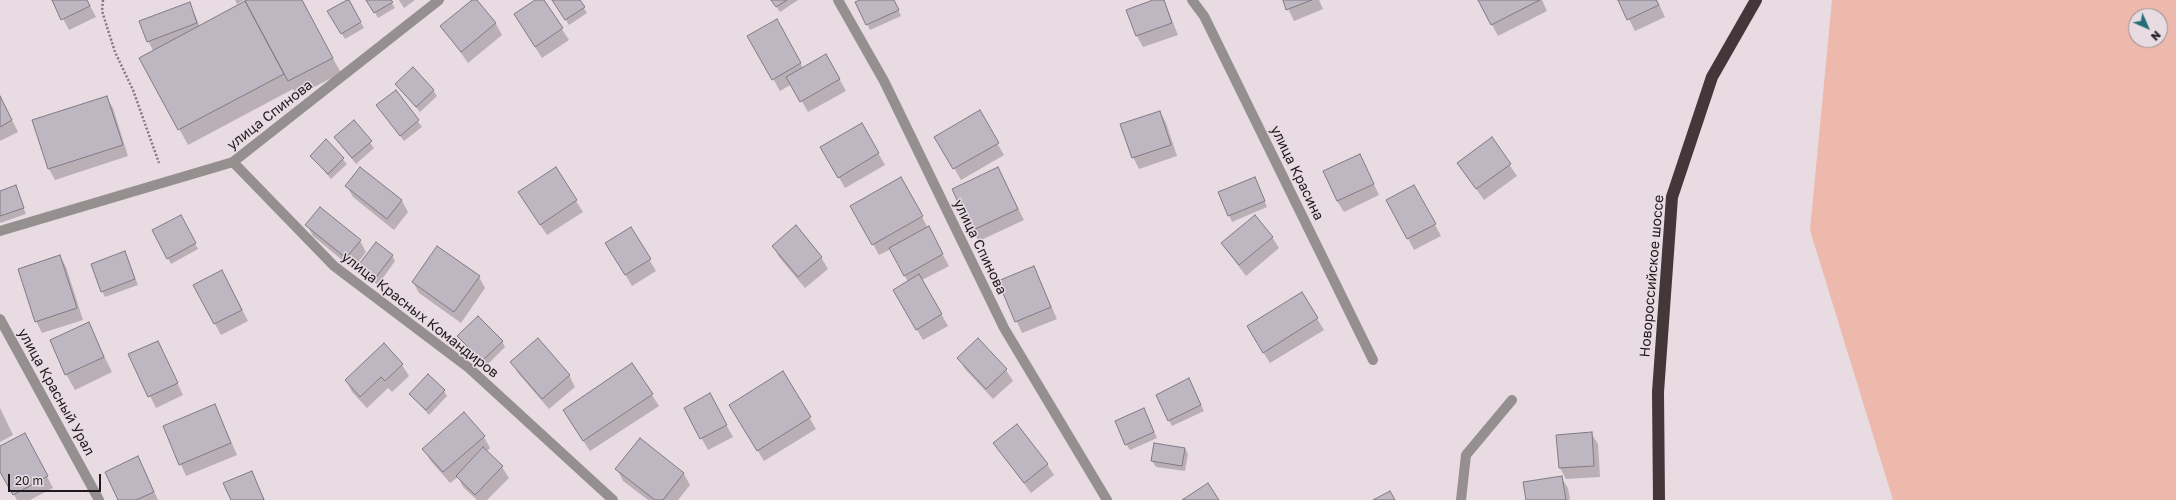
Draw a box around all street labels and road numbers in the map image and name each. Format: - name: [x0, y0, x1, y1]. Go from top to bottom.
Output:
- street label: улица Спинова: [224, 76, 316, 154]
- street label: улица Красина: [1267, 123, 1327, 223]
- street label: Новороссийское шоссе: [1637, 194, 1667, 358]
- street label: улица Спинова: [950, 197, 1010, 297]
- street label: улица Красных Командиров: [338, 248, 502, 382]
- street label: улица Красный Урал: [14, 325, 98, 459]

